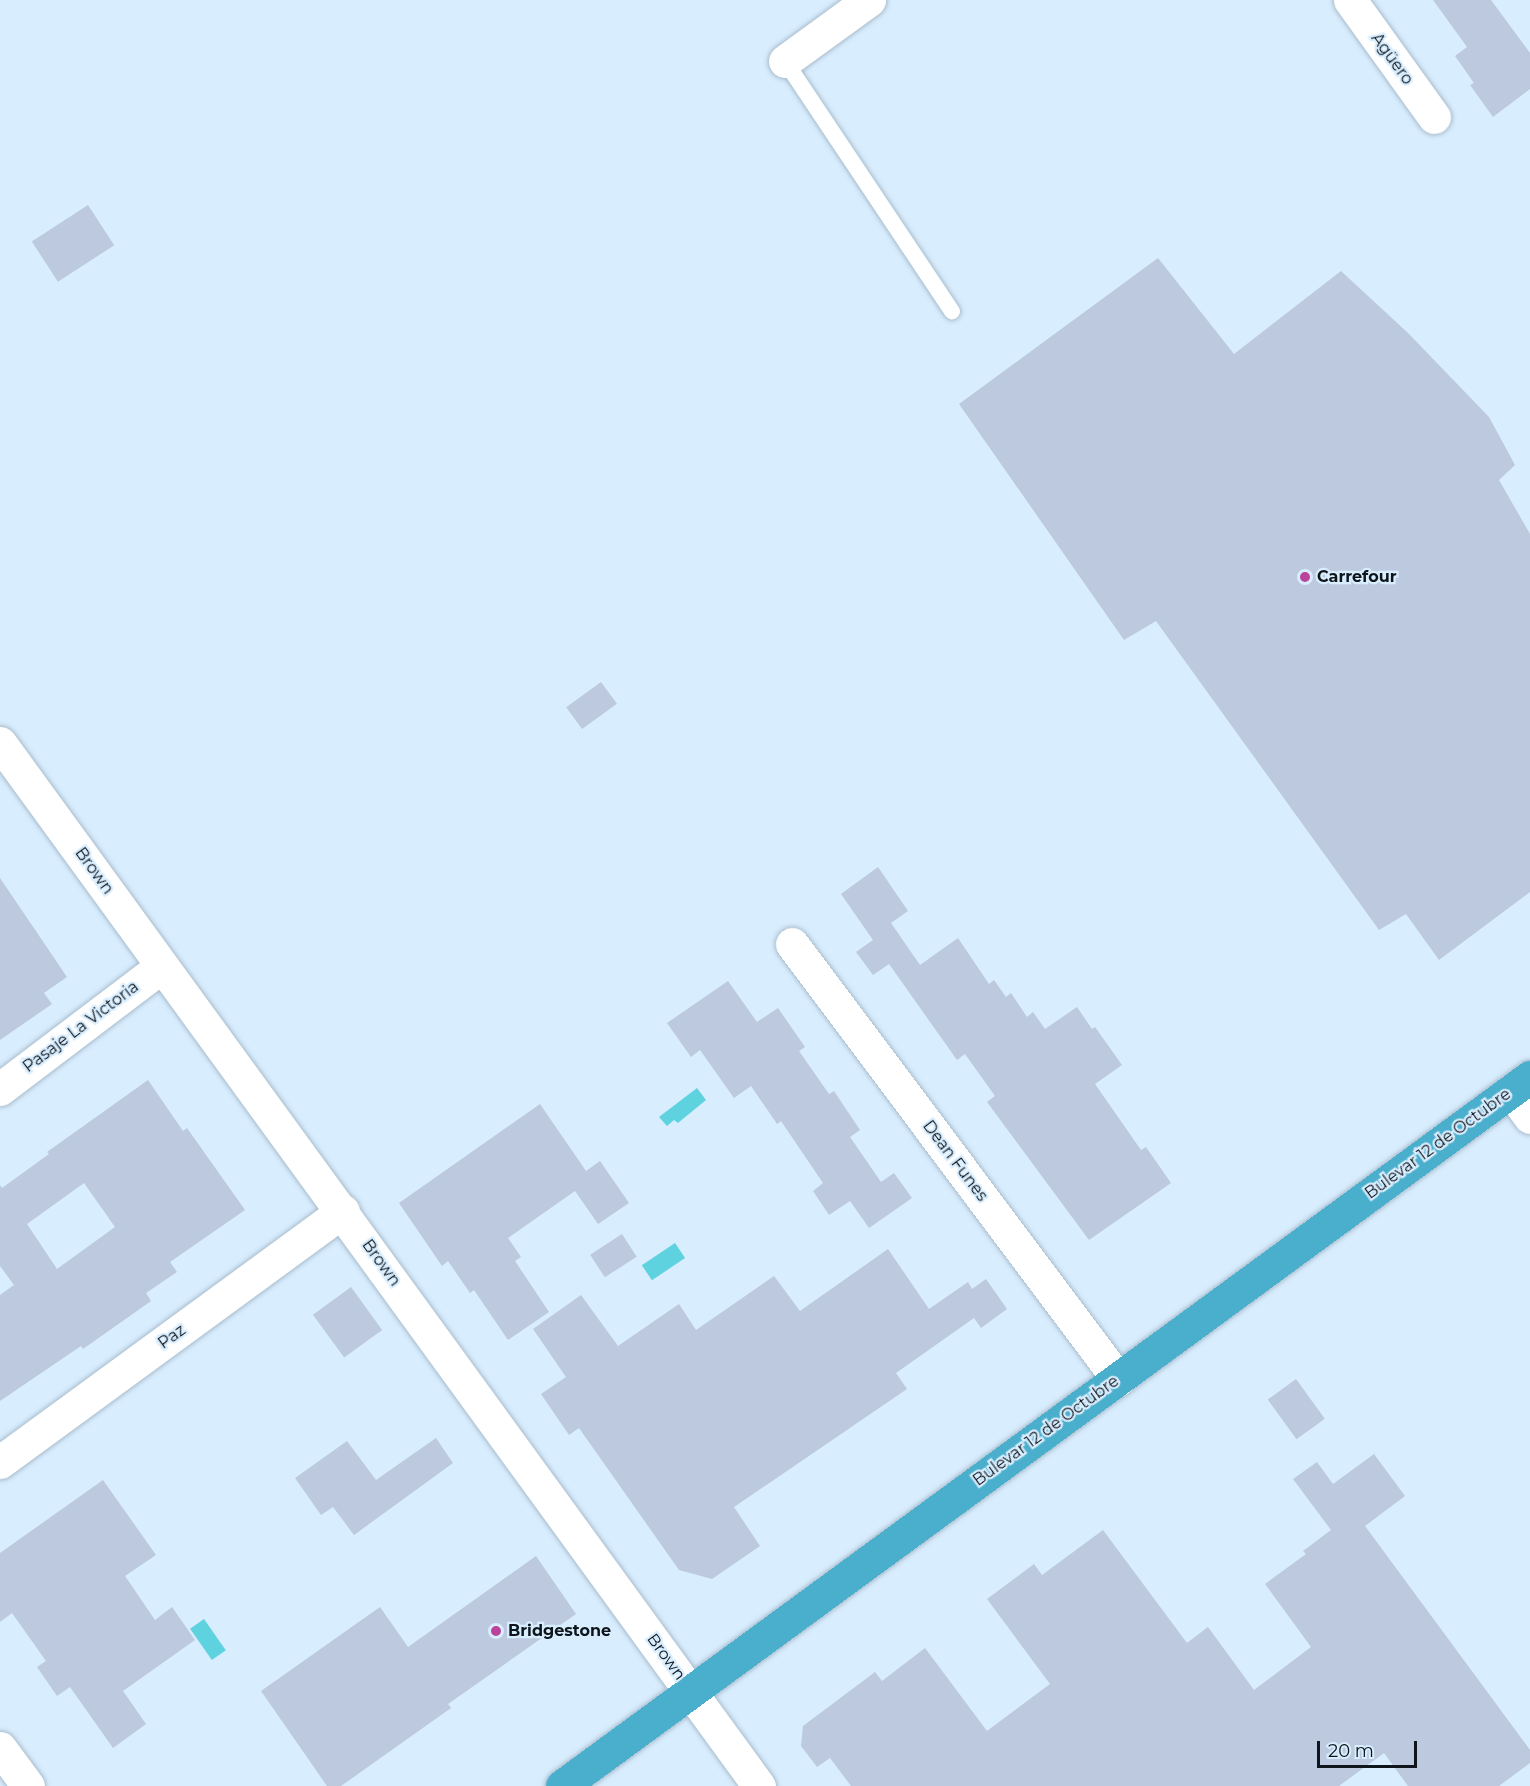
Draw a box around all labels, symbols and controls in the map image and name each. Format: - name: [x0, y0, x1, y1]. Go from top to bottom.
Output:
- street label: Agüero: [1367, 29, 1417, 89]
- place label: Carrefour: [1317, 567, 1397, 587]
- marker: Carrefour: [1298, 570, 1312, 584]
- street label: Brown: [71, 844, 117, 898]
- street label: Pasaje La Victoria: [19, 977, 143, 1077]
- street label: Bulevar 12 de Octubre: [1361, 1085, 1515, 1203]
- street label: Dean Funes: [918, 1117, 992, 1205]
- street label: Brown: [358, 1236, 404, 1290]
- street label: Paz: [155, 1321, 189, 1353]
- street label: Bulevar 12 de Octubre: [969, 1372, 1123, 1490]
- place label: Bridgestone: [508, 1621, 611, 1641]
- marker: Bridgestone: [489, 1624, 503, 1638]
- street label: Brown: [643, 1630, 689, 1684]
- scale bar: [1320, 1729, 1420, 1767]
- text: 20 m: [1328, 1740, 1374, 1762]

